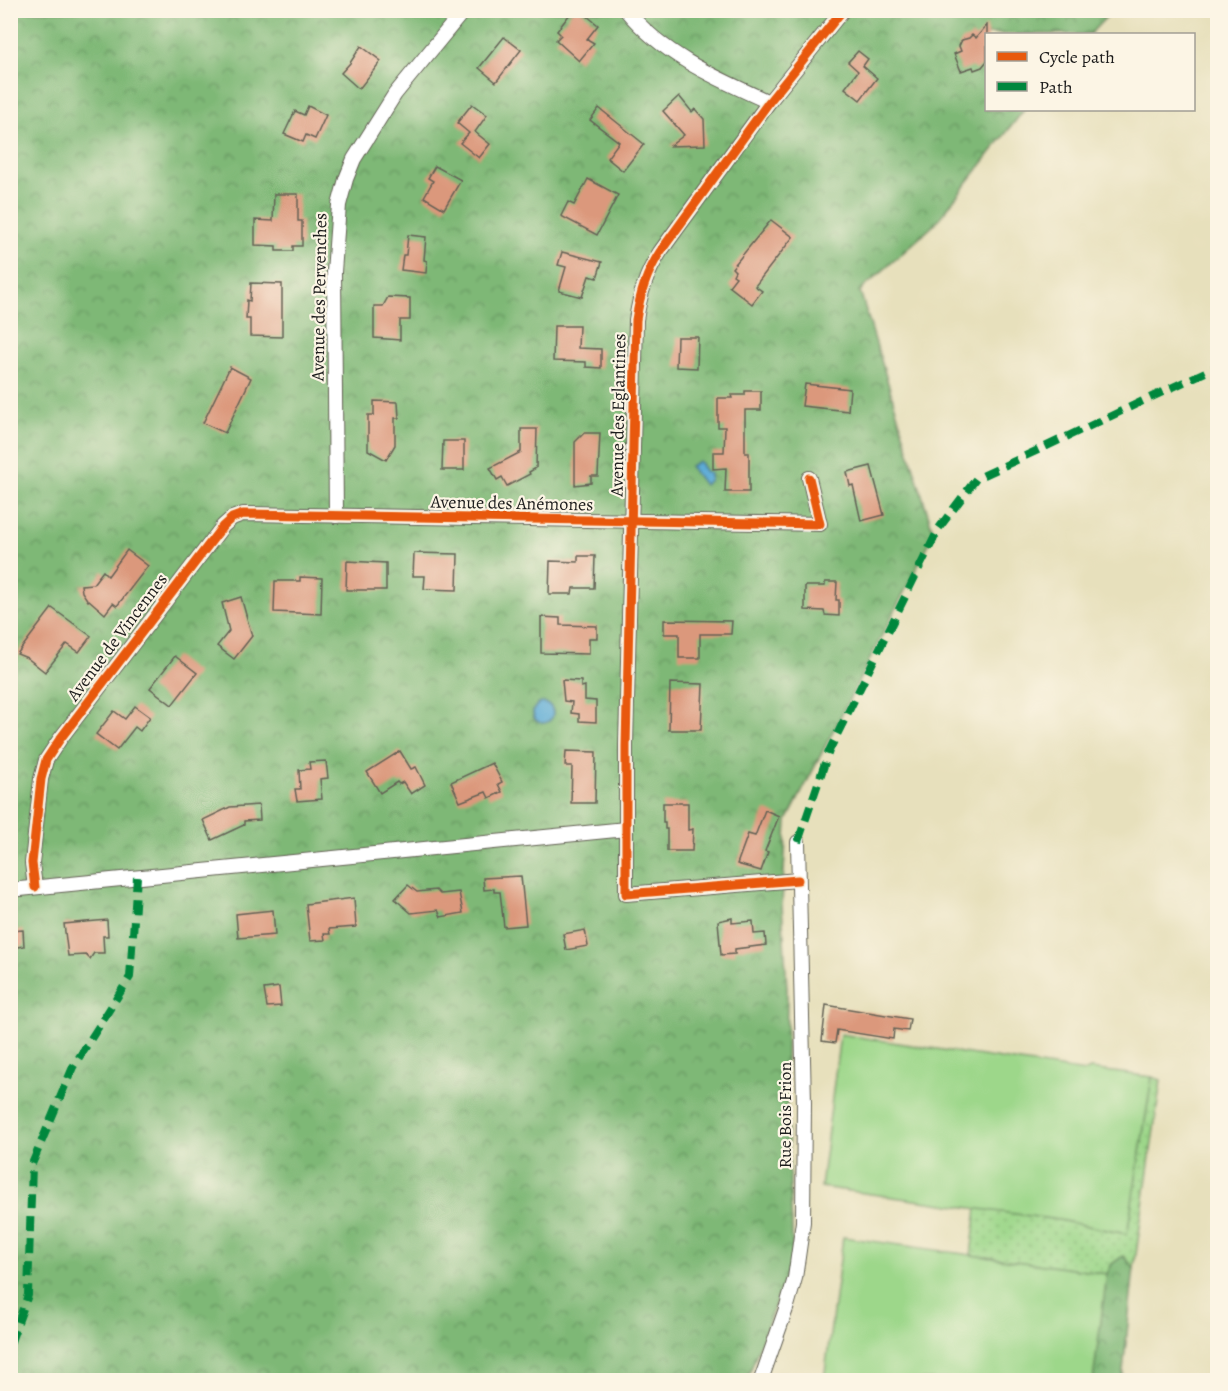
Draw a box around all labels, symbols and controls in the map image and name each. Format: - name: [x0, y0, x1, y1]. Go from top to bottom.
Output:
- legend: [985, 33, 1195, 111]
- text: Cycle path: [1039, 45, 1115, 69]
- text: Path: [1039, 75, 1073, 99]
- street label: Avenue des Pervenches: [306, 213, 332, 382]
- street label: Avenue des Eglantines: [605, 333, 631, 498]
- street label: Avenue des Anémones: [429, 490, 594, 516]
- street label: Avenue de Vincennes: [60, 568, 173, 707]
- street label: Rue Bois Frion: [773, 1061, 797, 1168]

